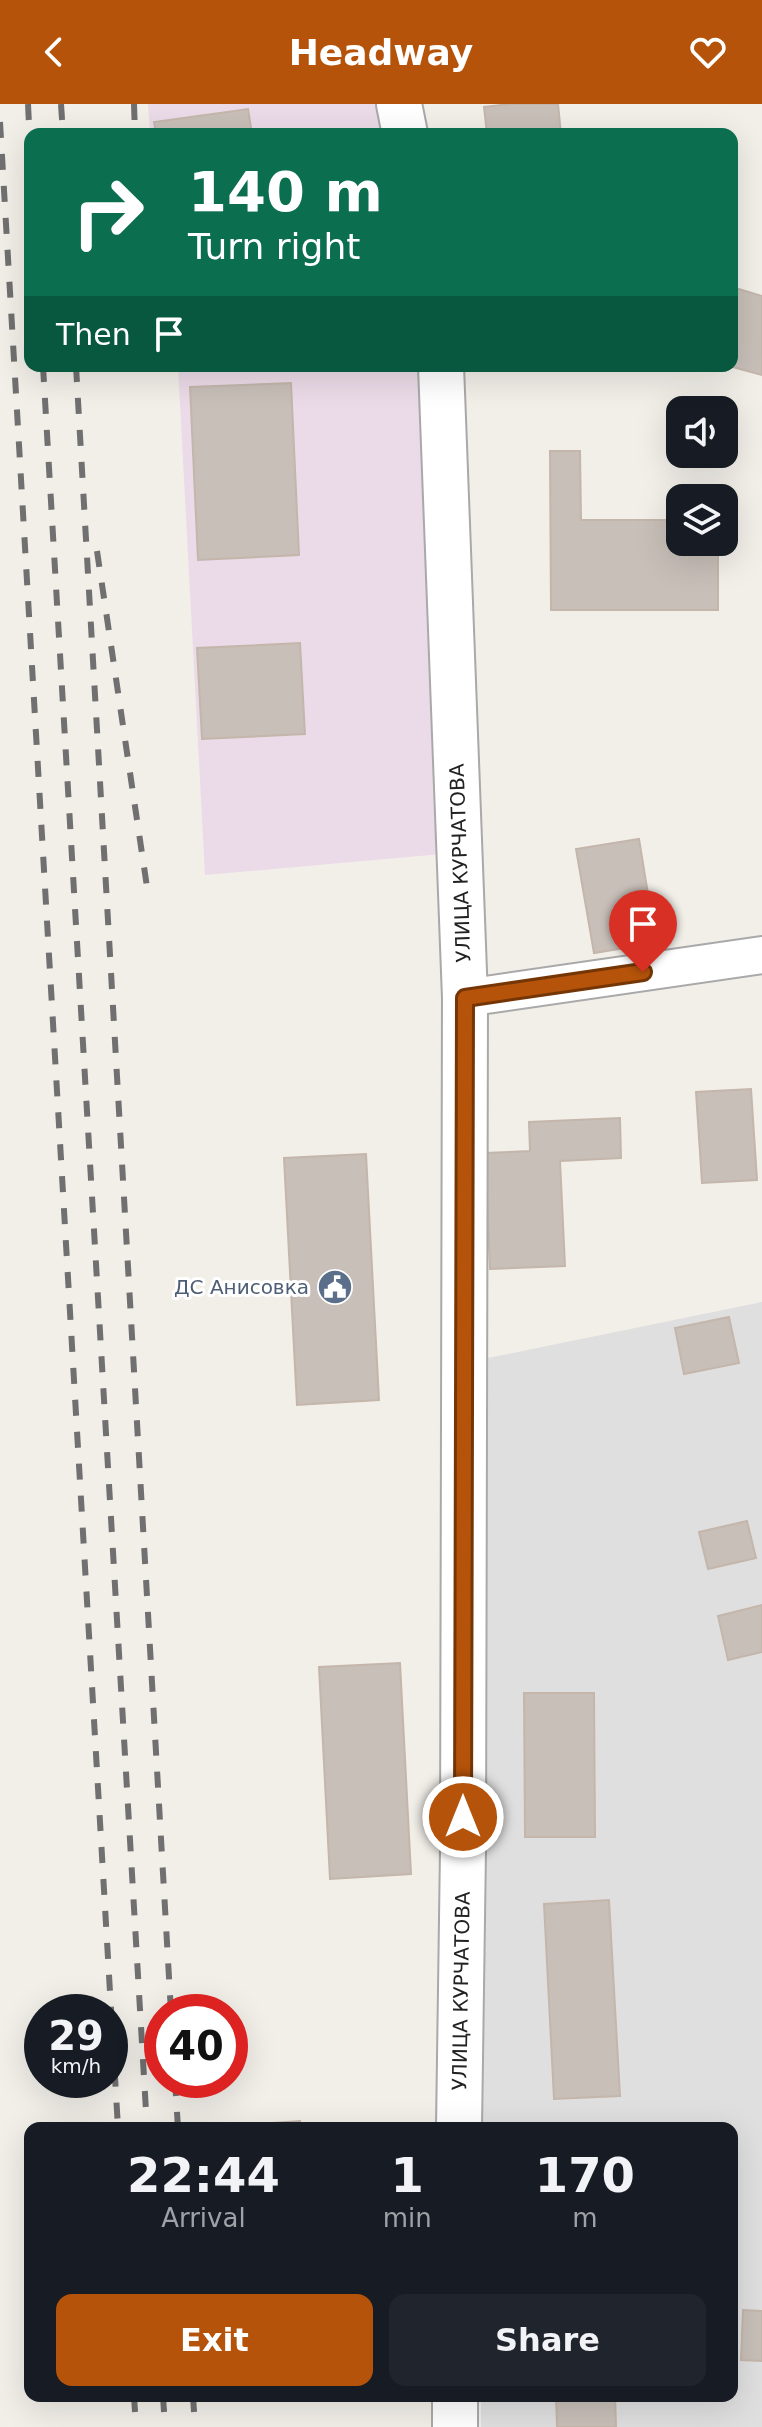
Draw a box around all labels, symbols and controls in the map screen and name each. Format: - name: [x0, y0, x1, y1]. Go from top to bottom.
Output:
- icon: back: [32, 30, 76, 74]
- icon: heart: [686, 30, 730, 74]
- text: Headway: [289, 32, 473, 73]
- text: 140 m: [188, 159, 383, 224]
- icon: right: [56, 160, 160, 264]
- text: Turn right: [188, 226, 360, 267]
- icon: arrive: [147, 312, 191, 356]
- text: Then: [56, 317, 131, 352]
- map controls: [666, 396, 738, 556]
- button: sound: [666, 396, 738, 468]
- button: layers: [666, 484, 738, 556]
- street label: УЛИЦА КУРЧАТОВА: [445, 763, 475, 963]
- pin: [609, 890, 677, 972]
- icon: arrive: [621, 902, 665, 946]
- public building icon: ДС Анисовка: [316, 1268, 354, 1306]
- place label: ДС Анисовка: [174, 1275, 309, 1299]
- position arrow: [421, 1775, 505, 1859]
- street label: УЛИЦА КУРЧАТОВА: [447, 1891, 475, 2091]
- speed limit sign: 40: [144, 1994, 248, 2098]
- text: 29: [48, 2013, 104, 2059]
- text: km/h: [51, 2054, 101, 2078]
- text: 22:44: [127, 2147, 280, 2203]
- text: 1: [391, 2147, 424, 2203]
- text: 170: [535, 2147, 635, 2203]
- text: Arrival: [161, 2203, 246, 2233]
- text: min: [383, 2203, 432, 2233]
- text: m: [572, 2203, 598, 2233]
- button: Exit: [56, 2294, 373, 2386]
- button: Share: [389, 2294, 706, 2386]

